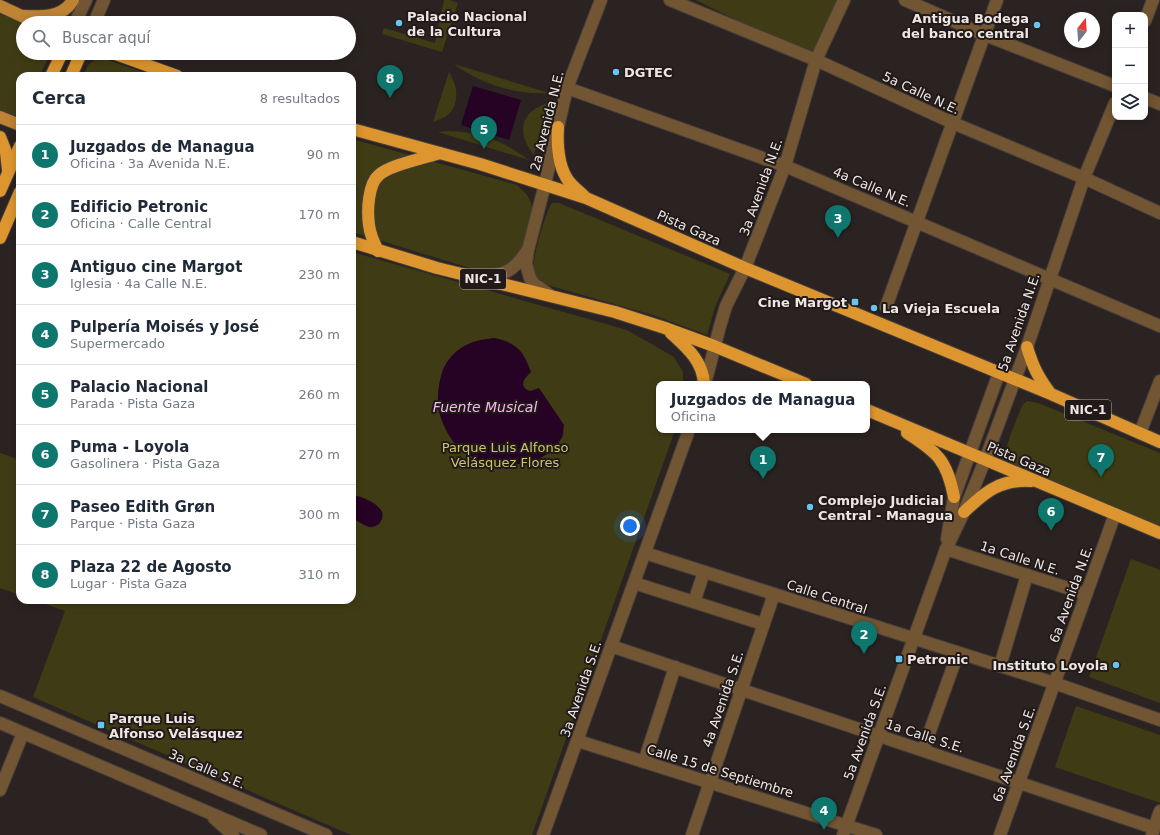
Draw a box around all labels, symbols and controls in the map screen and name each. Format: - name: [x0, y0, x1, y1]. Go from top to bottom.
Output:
- place label: Palacio Nacional de la Cultura: [407, 9, 527, 39]
- place label: Antigua Bodega del banco central: [902, 11, 1029, 41]
- north arrow: [1064, 12, 1100, 48]
- map controls: [1112, 12, 1148, 120]
- button: +: [1112, 12, 1148, 48]
- search box: [16, 16, 356, 60]
- marker: Palacio Nacional de la Cultura: [394, 18, 404, 28]
- marker: Antigua Bodega del banco central: [1032, 20, 1042, 30]
- icon: search: [30, 27, 52, 49]
- text: Buscar aquí: [62, 29, 150, 47]
- button: −: [1112, 48, 1148, 84]
- pin: 8: [377, 65, 403, 98]
- place label: DGTEC: [624, 65, 673, 80]
- marker: DGTEC: [611, 67, 621, 77]
- street label: 2a Avenida N.E.: [527, 69, 567, 173]
- street label: 5a Calle N.E.: [880, 69, 962, 117]
- button: layers: [1112, 84, 1148, 120]
- text: Cerca: [32, 88, 86, 108]
- text: 8 resultados: [260, 91, 340, 106]
- pin: 5: [471, 116, 497, 149]
- street label: 3a Avenida N.E.: [736, 136, 786, 238]
- text: Juzgados de Managua: [70, 138, 255, 156]
- text: 1: [40, 147, 50, 162]
- text: 90 m: [307, 147, 340, 162]
- text: Oficina · 3a Avenida N.E.: [70, 156, 230, 171]
- street label: 4a Calle N.E.: [831, 164, 913, 210]
- text: Edificio Petronic: [70, 198, 208, 216]
- pin: 3: [825, 205, 851, 238]
- text: 2: [40, 207, 50, 222]
- text: 170 m: [298, 207, 340, 222]
- street label: Pista Gaza: [655, 207, 723, 249]
- text: Oficina · Calle Central: [70, 216, 212, 231]
- text: Antiguo cine Margot: [70, 258, 242, 276]
- text: 3: [40, 267, 50, 282]
- text: 230 m: [298, 267, 340, 282]
- road number: NIC-1: [460, 269, 506, 289]
- street label: 5a Avenida N.E.: [995, 271, 1043, 373]
- text: Iglesia · 4a Calle N.E.: [70, 276, 207, 291]
- place label: Cine Margot: [758, 295, 847, 310]
- marker: Cine Margot: [850, 297, 860, 307]
- place label: La Vieja Escuela: [882, 301, 1000, 316]
- marker: La Vieja Escuela: [869, 303, 879, 313]
- text: Pulpería Moisés y José: [70, 318, 259, 336]
- text: 4: [40, 327, 50, 342]
- text: 230 m: [298, 327, 340, 342]
- text: Supermercado: [70, 336, 165, 351]
- text: Palacio Nacional: [70, 378, 209, 396]
- popup: [656, 381, 870, 433]
- text: 5: [40, 387, 50, 402]
- text: 260 m: [298, 387, 340, 402]
- text: Juzgados de Managua: [671, 391, 855, 409]
- text: Parada · Pista Gaza: [70, 396, 195, 411]
- water label: Fuente Musical: [433, 399, 537, 415]
- road number: NIC-1: [1065, 400, 1111, 420]
- text: Oficina: [671, 409, 716, 424]
- text: Puma - Loyola: [70, 438, 189, 456]
- street label: Pista Gaza: [985, 439, 1053, 479]
- park label: Parque Luis Alfonso Velásquez Flores: [442, 440, 568, 470]
- pin: 7: [1088, 444, 1114, 477]
- pin: 1: [750, 446, 776, 479]
- text: 6: [40, 447, 50, 462]
- text: 270 m: [298, 447, 340, 462]
- text: Gasolinera · Pista Gaza: [70, 456, 220, 471]
- place label: Complejo Judicial Central - Managua: [818, 493, 953, 523]
- text: Paseo Edith Grøn: [70, 498, 215, 516]
- pin: 6: [1038, 498, 1064, 531]
- marker: Complejo Judicial Central - Managua: [805, 502, 815, 512]
- text: 7: [40, 507, 50, 522]
- text: 300 m: [298, 507, 340, 522]
- text: Parque · Pista Gaza: [70, 516, 195, 531]
- your location: [620, 516, 640, 536]
- street label: 1a Calle N.E.: [978, 538, 1062, 578]
- street label: 6a Avenida N.E.: [1046, 543, 1096, 645]
- text: Plaza 22 de Agosto: [70, 558, 232, 576]
- text: 8: [40, 567, 50, 582]
- text: 310 m: [298, 567, 340, 582]
- text: Lugar · Pista Gaza: [70, 576, 187, 591]
- street label: Calle Central: [785, 577, 869, 617]
- pin: 2: [851, 621, 877, 654]
- street label: 3a Avenida S.E.: [557, 639, 605, 739]
- street label: 4a Avenida S.E.: [699, 649, 747, 749]
- place label: Petronic: [907, 652, 968, 667]
- marker: Petronic: [894, 654, 904, 664]
- place label: Instituto Loyola: [993, 658, 1108, 673]
- marker: Instituto Loyola: [1111, 660, 1121, 670]
- street label: 5a Avenida S.E.: [841, 682, 889, 782]
- street label: 6a Avenida S.E.: [990, 704, 1038, 804]
- place label: Parque Luis Alfonso Velásquez: [109, 711, 243, 741]
- street label: 1a Calle S.E.: [884, 716, 966, 756]
- marker: Parque Luis Alfonso Velásquez: [96, 720, 106, 730]
- street label: Calle 15 de Septiembre: [645, 742, 795, 800]
- street label: 3a Calle S.E.: [167, 746, 247, 792]
- pin: 4: [811, 797, 837, 830]

